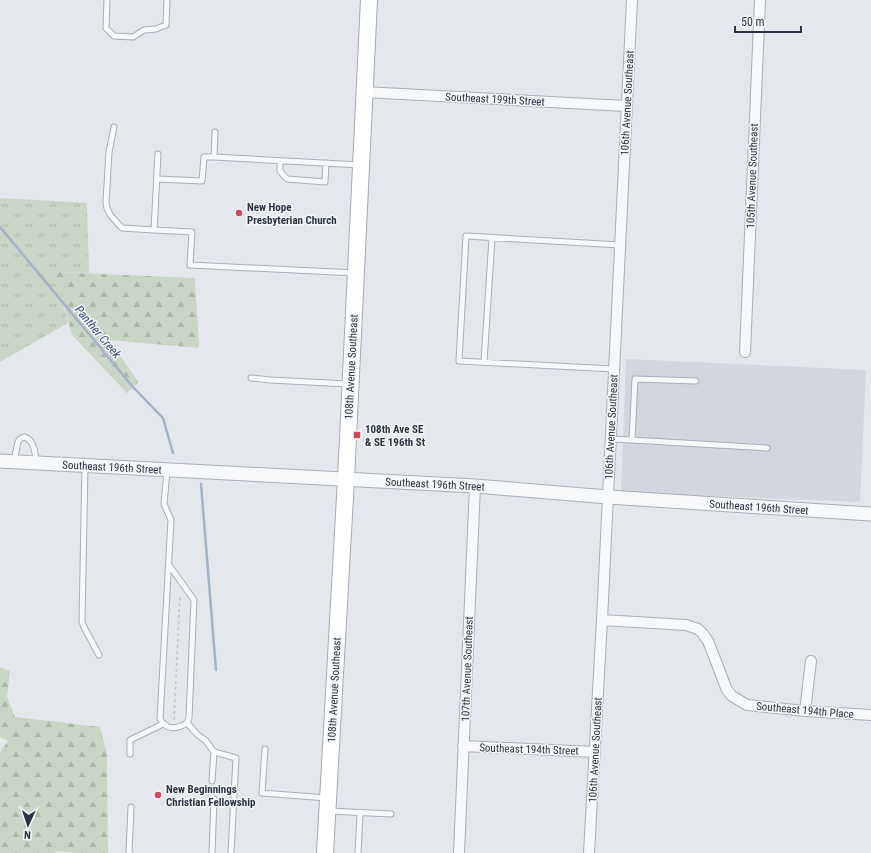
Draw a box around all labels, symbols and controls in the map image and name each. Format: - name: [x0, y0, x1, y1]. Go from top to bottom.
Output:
- scale bar: [735, 8, 801, 34]
- text: 50 m: [741, 15, 765, 29]
- street label: 106th Avenue Southeast: [618, 50, 637, 156]
- street label: Southeast 199th Street: [445, 90, 545, 109]
- street label: 105th Avenue Southeast: [744, 123, 761, 229]
- place label: New Hope Presbyterian Church: [247, 201, 337, 227]
- marker: New Hope Presbyterian Church: [234, 208, 244, 218]
- water label: Panther Creek: [72, 303, 125, 362]
- street label: 108th Avenue Southeast: [342, 314, 361, 420]
- street label: 106th Avenue Southeast: [602, 374, 621, 480]
- place label: 108th Ave SE & SE 196th St: [365, 423, 426, 449]
- marker: 108th Ave SE & SE 196th St: [352, 430, 362, 440]
- street label: Southeast 196th Street: [62, 458, 162, 477]
- street label: Southeast 196th Street: [385, 475, 485, 494]
- street label: Southeast 196th Street: [709, 498, 809, 517]
- street label: 107th Avenue Southeast: [459, 616, 476, 722]
- street label: 108th Avenue Southeast: [325, 637, 344, 743]
- street label: 106th Avenue Southeast: [586, 697, 605, 803]
- street label: Southeast 194th Place: [756, 700, 854, 721]
- street label: Southeast 194th Street: [479, 741, 579, 758]
- place label: New Beginnings Christian Fellowship: [166, 783, 256, 809]
- marker: New Beginnings Christian Fellowship: [153, 790, 163, 800]
- north arrow: [8, 805, 48, 845]
- text: N: [24, 828, 31, 841]

